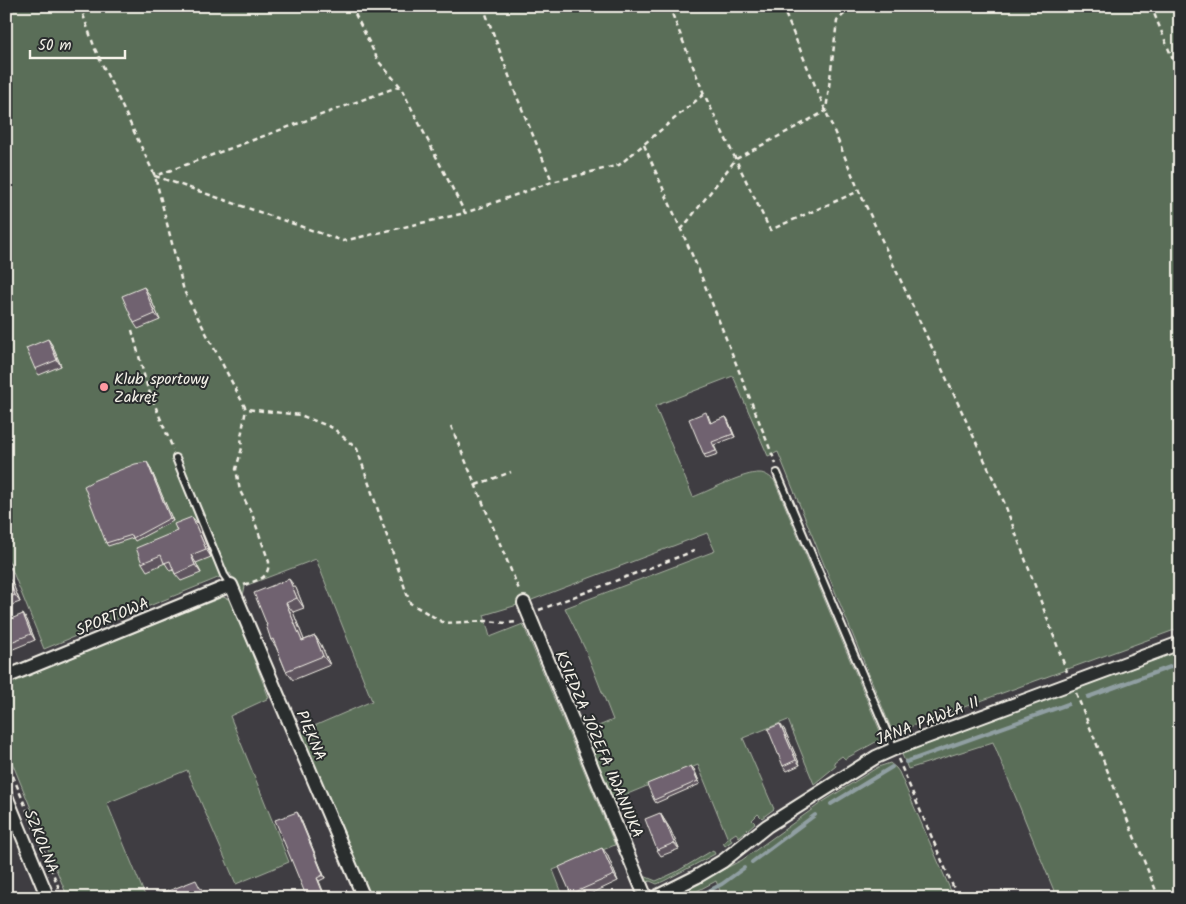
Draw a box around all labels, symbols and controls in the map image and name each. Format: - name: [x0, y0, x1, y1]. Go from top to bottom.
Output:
- scale bar: [30, 28, 125, 60]
- text: 50 m: [38, 34, 72, 58]
- place label: Klub sportowy Zakręt: [114, 367, 209, 410]
- marker: Klub sportowy Zakręt: [98, 381, 110, 393]
- street label: SPORTOWA: [72, 591, 153, 643]
- street label: KSIĘDZA JÓZEFA IWANIUKA: [548, 647, 650, 842]
- street label: JANA PAWŁA II: [872, 690, 983, 753]
- street label: PIĘKNA: [289, 706, 333, 765]
- street label: SZKOLNA: [16, 806, 65, 878]

